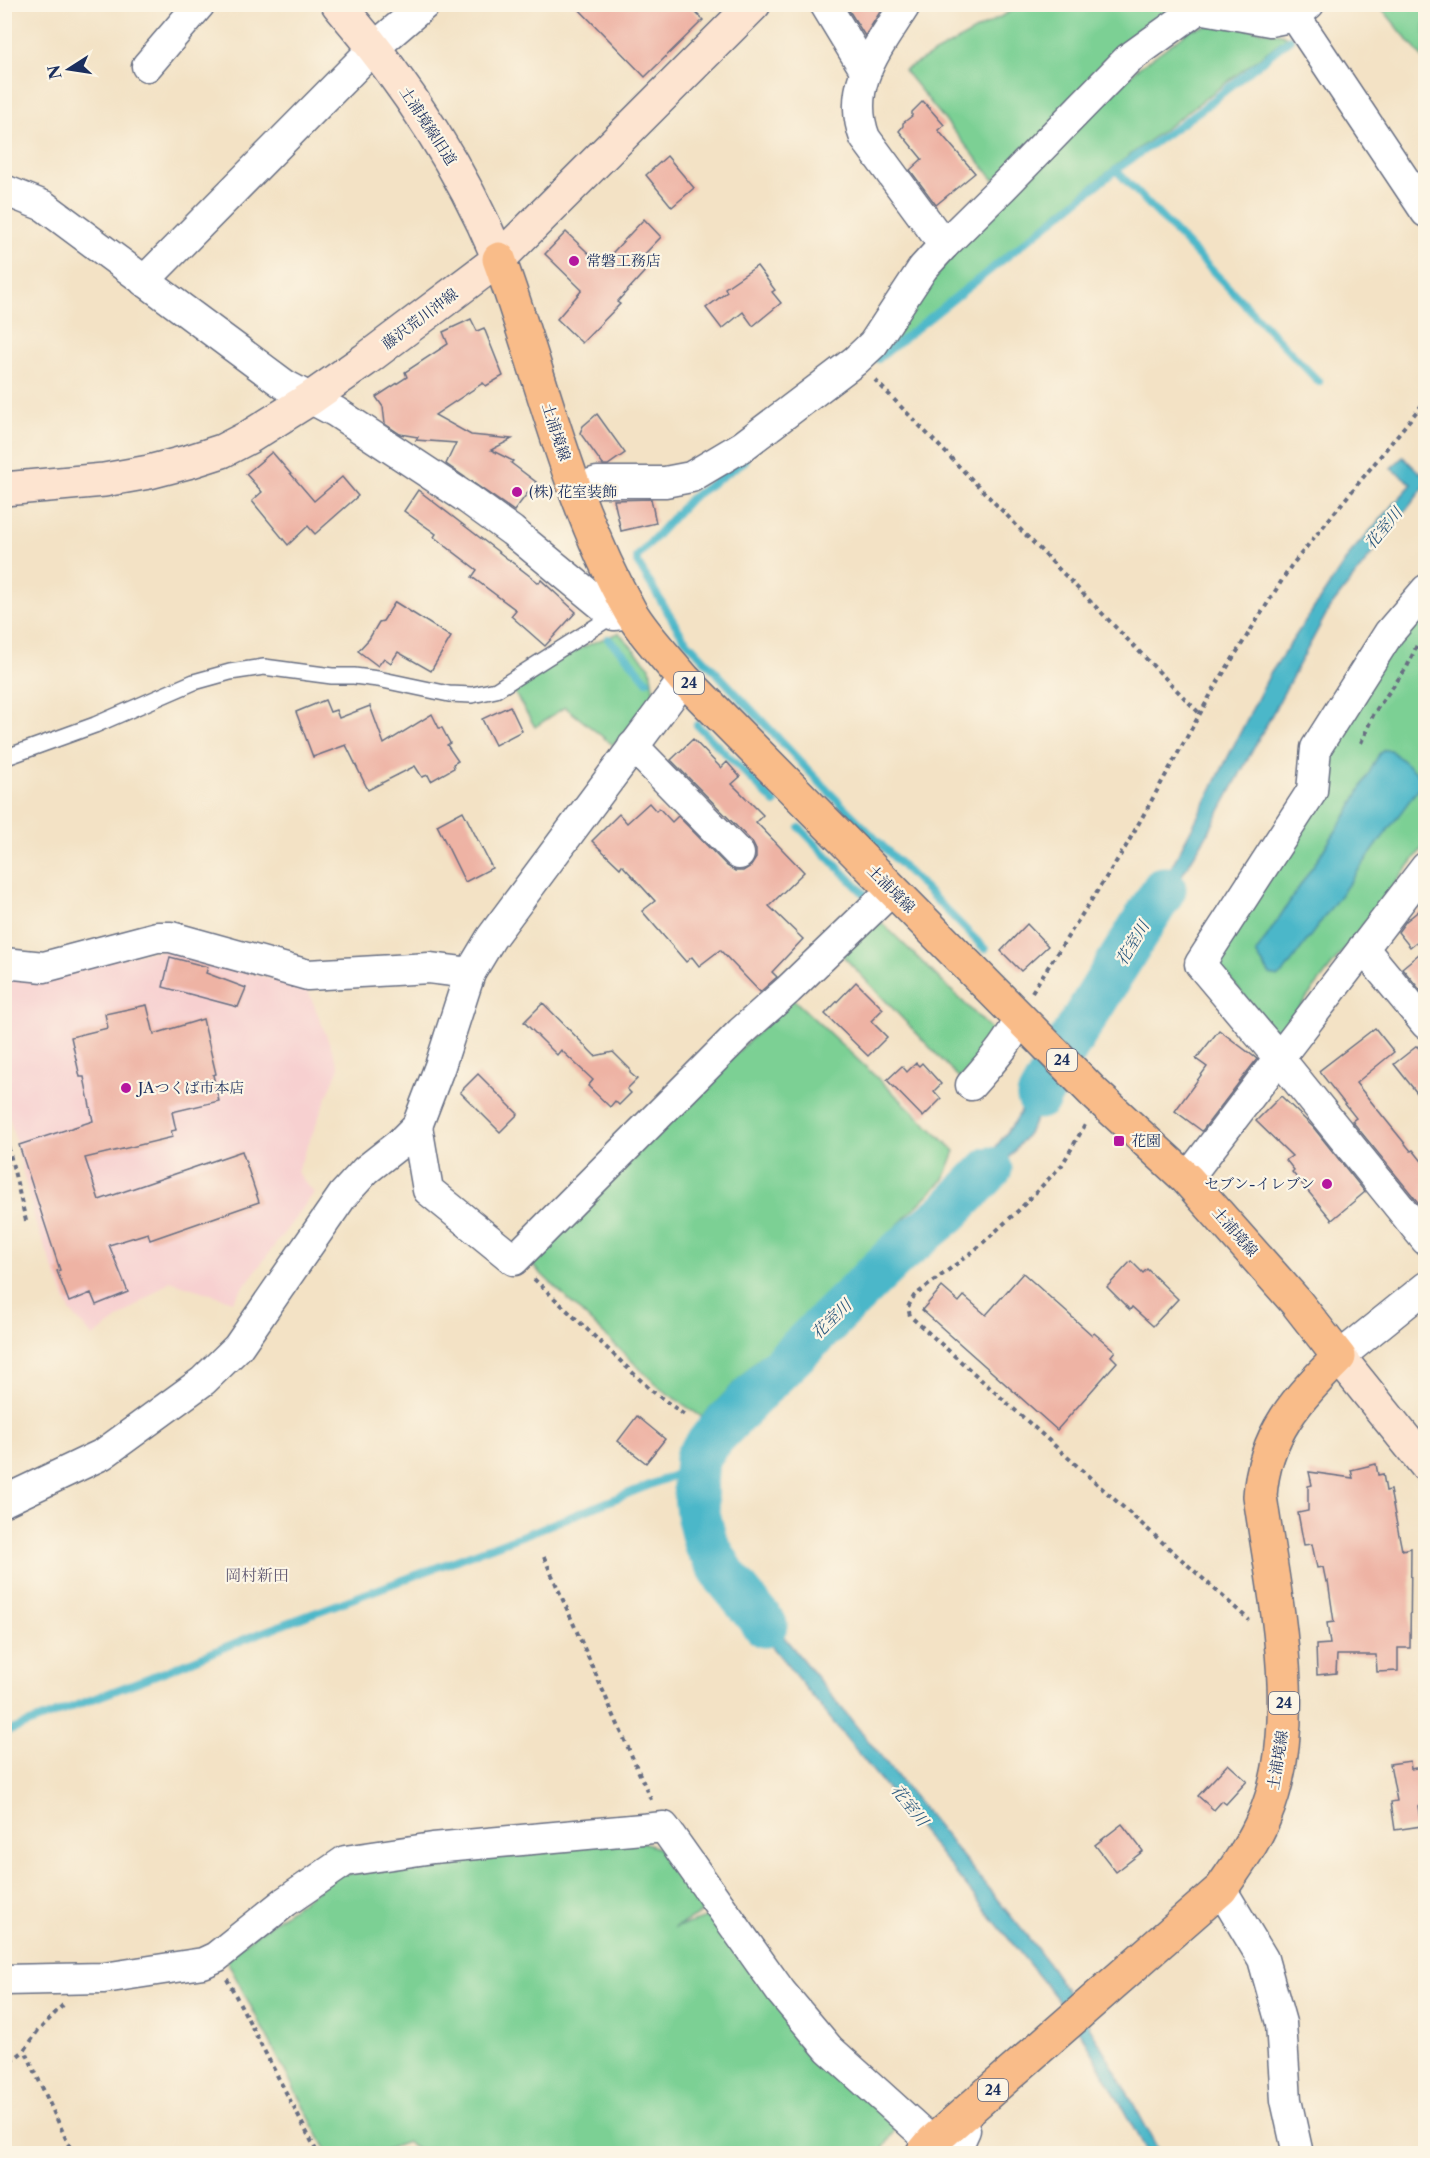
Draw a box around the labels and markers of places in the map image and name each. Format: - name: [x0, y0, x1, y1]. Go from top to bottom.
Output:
- place label: 常磐工務店: [586, 251, 661, 270]
- marker: 常磐工務店: [567, 254, 581, 268]
- place label: (株) 花室装飾: [529, 482, 617, 501]
- marker: (株) 花室装飾: [510, 485, 524, 499]
- place label: JAつくば市本店: [136, 1078, 245, 1097]
- marker: JAつくば市本店: [119, 1081, 133, 1095]
- place label: 花園: [1131, 1131, 1161, 1150]
- marker: 花園: [1112, 1134, 1126, 1148]
- place label: セブン-イレブン: [1204, 1174, 1315, 1193]
- marker: セブン-イレブン: [1320, 1177, 1334, 1191]

